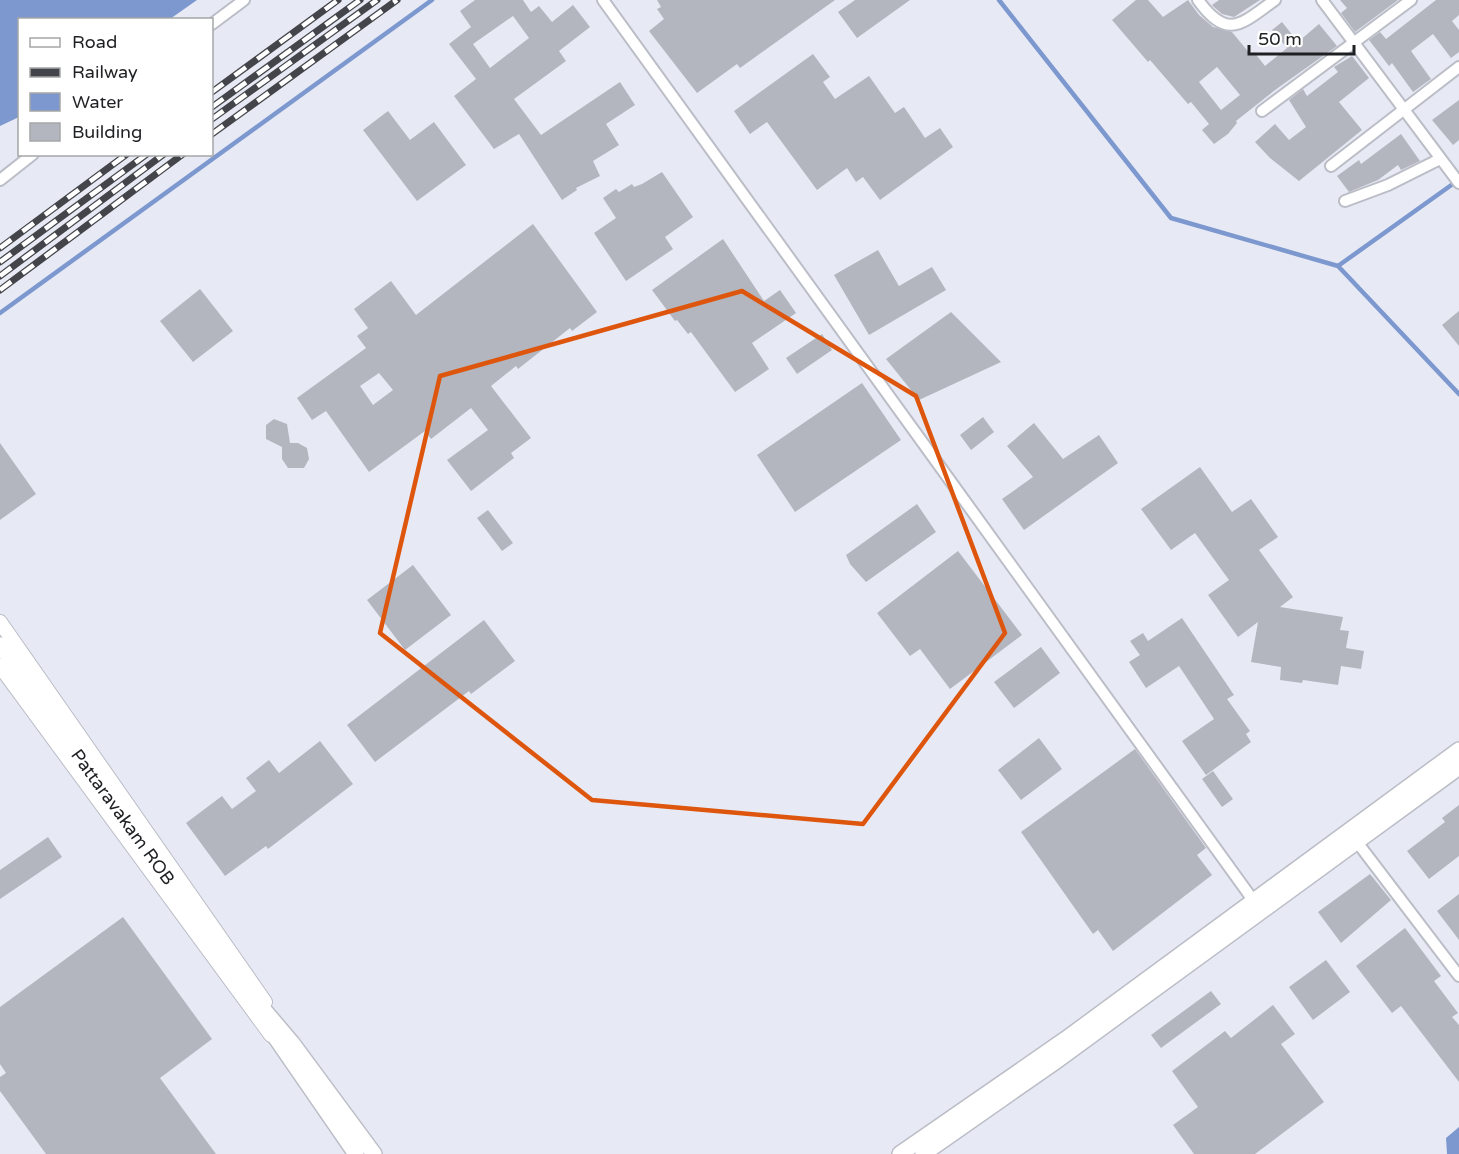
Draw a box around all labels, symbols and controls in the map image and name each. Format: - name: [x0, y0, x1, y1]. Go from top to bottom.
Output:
- legend: [18, 18, 213, 156]
- scale bar: [1249, 18, 1354, 56]
- text: 50 m: [1258, 28, 1302, 50]
- text: Road: [72, 31, 117, 53]
- text: Railway: [72, 61, 138, 83]
- text: Water: [72, 91, 123, 113]
- text: Building: [72, 121, 142, 143]
- street label: Pattaravakam ROB: [66, 745, 180, 889]

